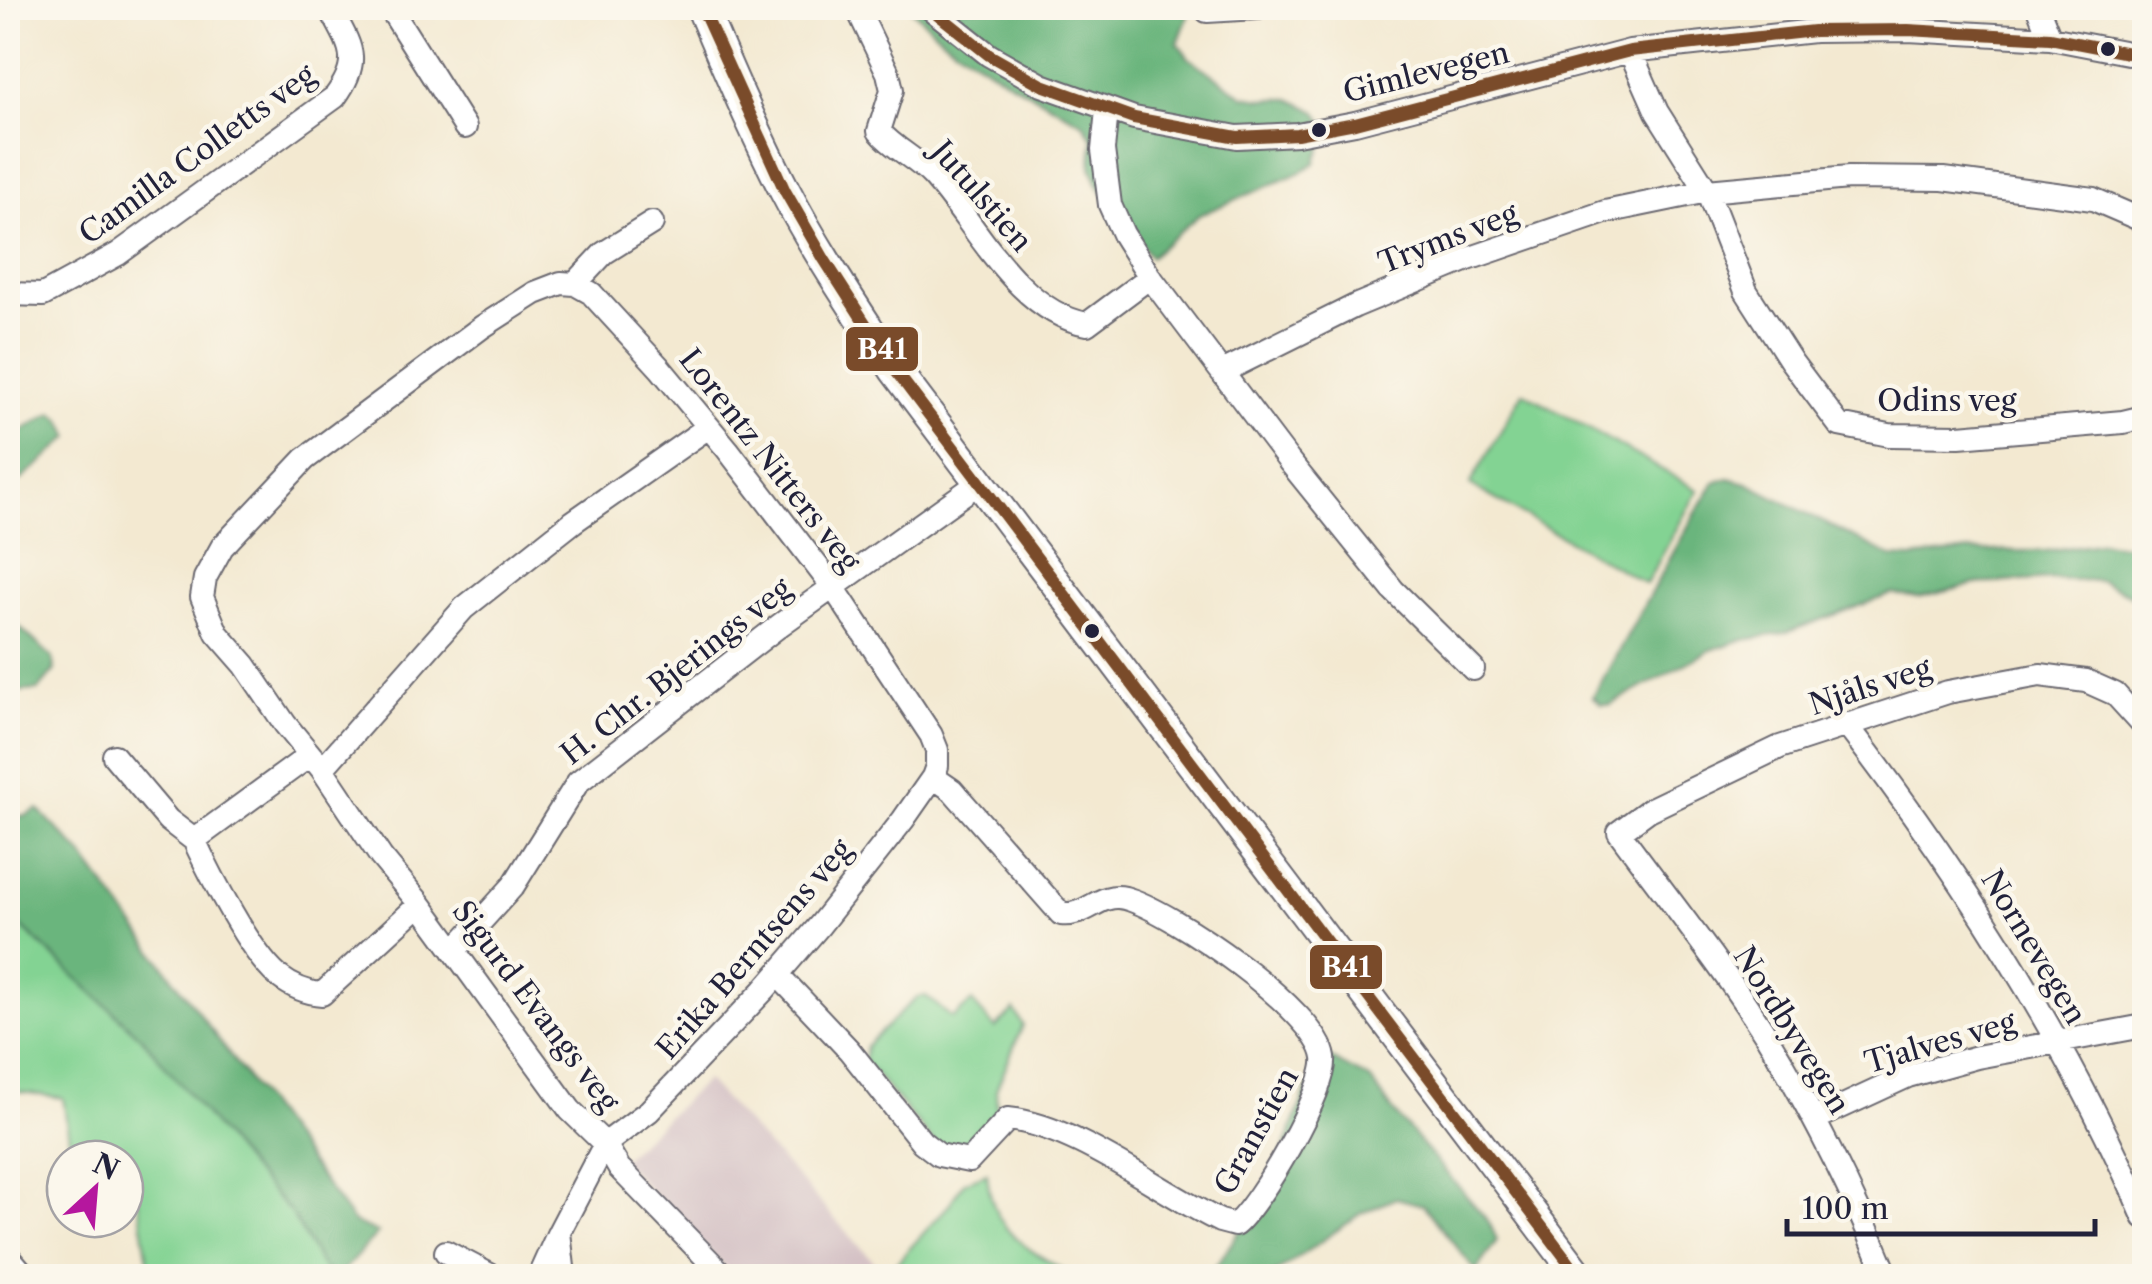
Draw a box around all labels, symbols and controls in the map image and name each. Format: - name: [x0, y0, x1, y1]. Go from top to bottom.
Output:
- street label: Gimlevegen: [1339, 33, 1513, 110]
- unlabelled marker: [2098, 39, 2118, 59]
- street label: Camilla Colletts veg: [72, 56, 322, 252]
- unlabelled marker: [1309, 120, 1329, 140]
- street label: Jutulstien: [921, 130, 1040, 259]
- street label: Tryms veg: [1373, 194, 1523, 281]
- line badge: B41: [844, 325, 920, 373]
- text: B41: [857, 332, 907, 366]
- street label: Lorentz Nitters veg: [672, 341, 869, 579]
- street label: Odins veg: [1877, 382, 2017, 419]
- street label: H. Chr. Bjerings veg: [554, 570, 799, 772]
- unlabelled marker: [1082, 621, 1102, 641]
- street label: Njåls veg: [1804, 649, 1936, 723]
- street label: Erika Berntsens veg: [648, 831, 860, 1066]
- street label: Nornevegen: [1973, 863, 2095, 1031]
- street label: Sigurd Evangs veg: [445, 893, 627, 1119]
- street label: Nordbyvegen: [1726, 939, 1858, 1121]
- line badge: B41: [1308, 943, 1384, 991]
- text: B41: [1321, 950, 1371, 984]
- street label: Tjalves veg: [1860, 1003, 2020, 1081]
- street label: Granstien: [1206, 1061, 1306, 1201]
- north arrow: [45, 1139, 145, 1239]
- text: N: [88, 1146, 124, 1187]
- scale bar: [1787, 1174, 2094, 1236]
- text: 100 m: [1802, 1190, 1889, 1227]

